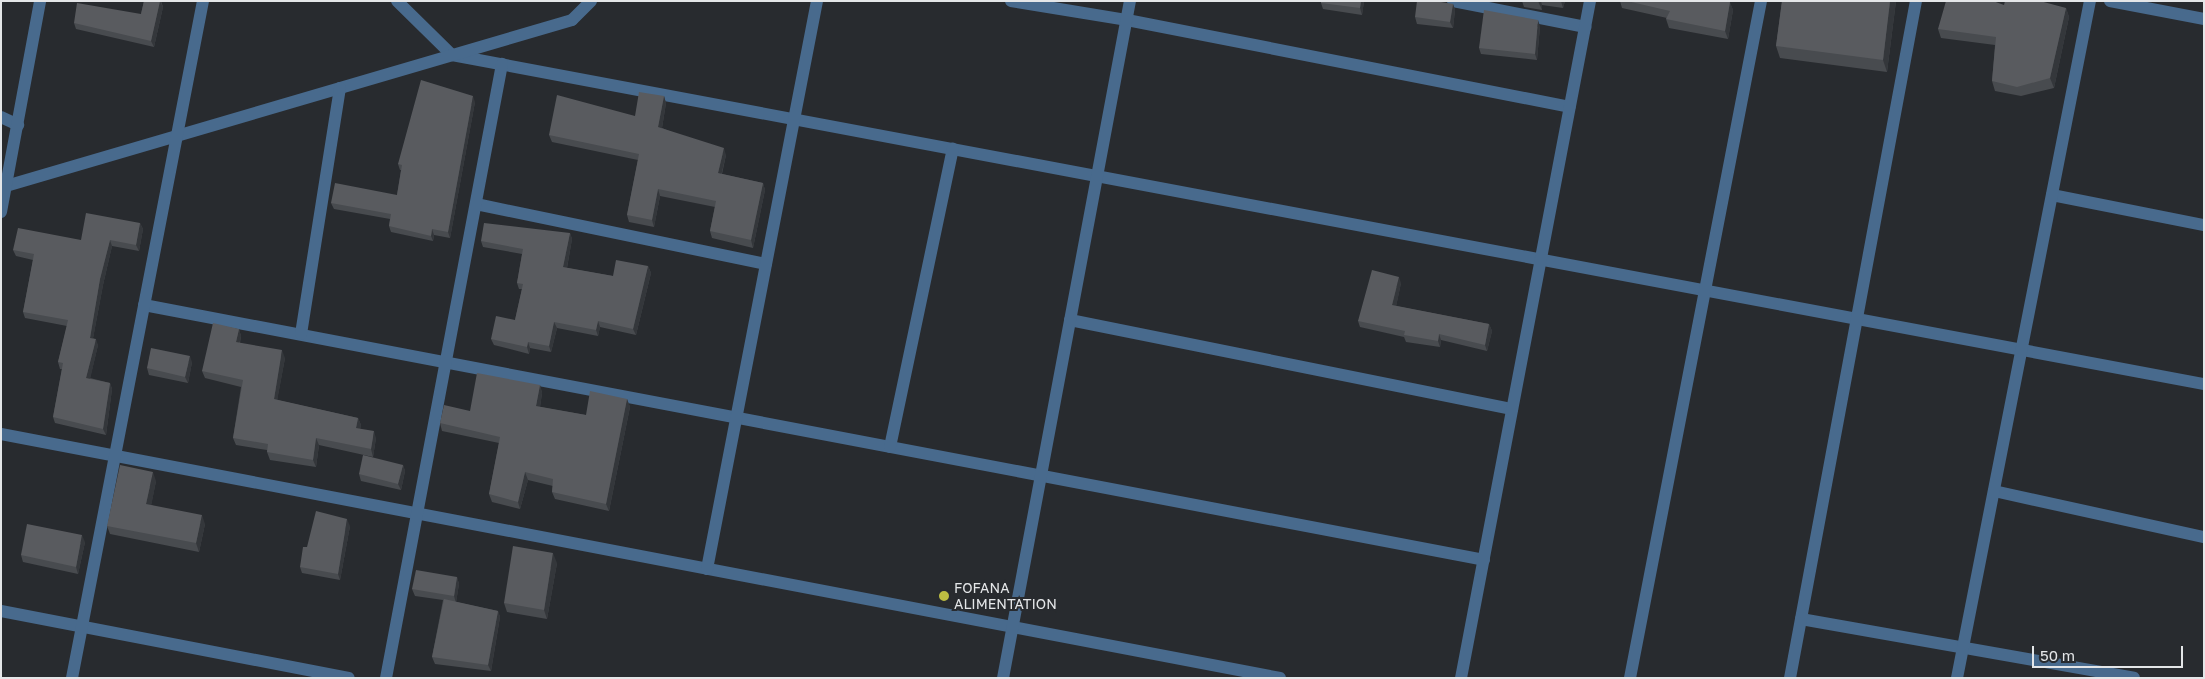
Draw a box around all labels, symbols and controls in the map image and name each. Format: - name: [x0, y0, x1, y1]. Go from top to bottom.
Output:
- place label: FOFANA ALIMENTATION: [954, 580, 1057, 612]
- marker: FOFANA ALIMENTATION: [938, 590, 950, 602]
- scale bar: [2035, 636, 2186, 668]
- text: 50 m: [2040, 646, 2075, 664]

